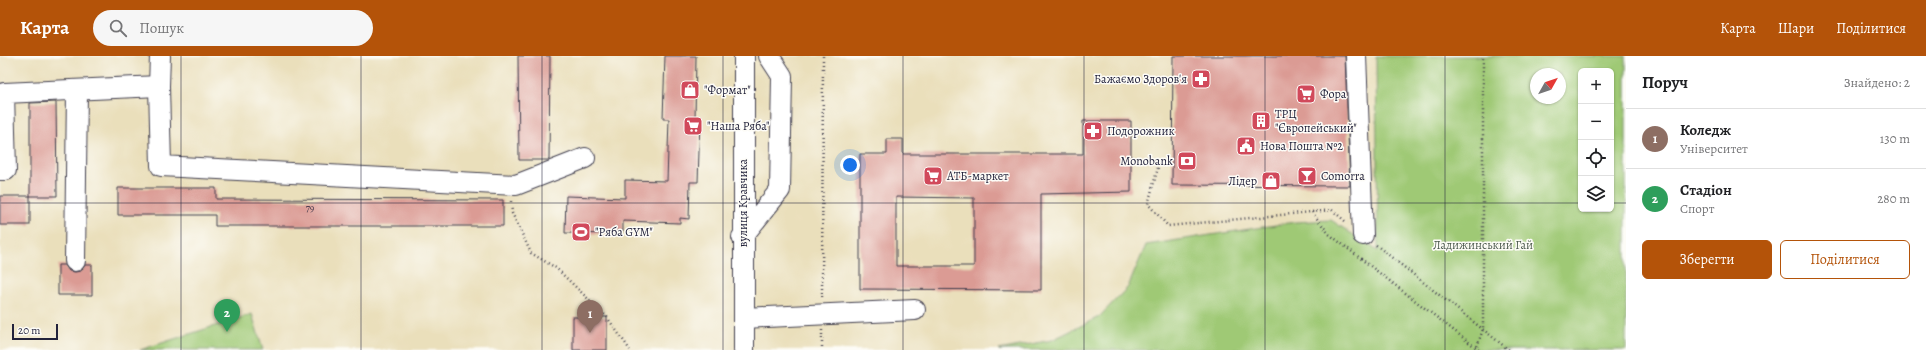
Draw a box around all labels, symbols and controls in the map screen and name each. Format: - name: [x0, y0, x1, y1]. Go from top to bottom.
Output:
- search box: [93, 10, 373, 46]
- text: Карта: [20, 15, 69, 41]
- icon: search: [107, 17, 129, 39]
- text: Пошук: [139, 18, 184, 38]
- text: Карта: [1720, 19, 1756, 38]
- text: Шари: [1778, 19, 1814, 38]
- text: Поділитися: [1836, 19, 1906, 38]
- pharmacy icon: Бажаємо Здоров'я: [1190, 68, 1212, 90]
- north arrow: [1530, 68, 1566, 104]
- map controls: [1578, 68, 1614, 212]
- button: +: [1578, 68, 1614, 104]
- place label: Бажаємо Здоров'я: [1094, 71, 1187, 87]
- text: Поруч: [1642, 71, 1688, 94]
- text: Знайдено: 2: [1844, 74, 1910, 91]
- shop icon: "Формат": [679, 79, 701, 101]
- place label: "Формат": [704, 82, 751, 98]
- supermarket icon: Фора: [1295, 83, 1317, 105]
- place label: Фора: [1320, 86, 1347, 102]
- button: −: [1578, 104, 1614, 140]
- place label: ТРЦ "Європейський": [1275, 106, 1357, 136]
- building icon: ТРЦ "Європейський": [1250, 110, 1272, 132]
- supermarket icon: "Наша Ряба": [682, 115, 704, 137]
- place label: "Наша Ряба": [707, 118, 770, 134]
- pharmacy icon: Подорожник: [1082, 120, 1104, 142]
- text: Коледж: [1680, 120, 1731, 140]
- place label: Подорожник: [1107, 123, 1175, 139]
- text: 1: [1653, 130, 1657, 147]
- text: 130 m: [1880, 130, 1910, 147]
- public building icon: Нова Пошта №2: [1235, 135, 1257, 157]
- place label: Нова Пошта №2: [1260, 138, 1343, 154]
- button: locate: [1578, 140, 1614, 176]
- text: Університет: [1680, 140, 1748, 157]
- bank icon: Monobank: [1176, 150, 1198, 172]
- place label: Monobank: [1120, 153, 1173, 169]
- your location: [840, 155, 860, 175]
- street label: вулиця Кравчика: [735, 158, 751, 247]
- supermarket icon: АТБ-маркет: [922, 165, 944, 187]
- bar icon: Comorra: [1296, 165, 1318, 187]
- place label: АТБ-маркет: [946, 168, 1009, 184]
- place label: Comorra: [1321, 168, 1365, 184]
- shop icon: Лідер: [1260, 170, 1282, 192]
- place label: Лідер: [1228, 173, 1257, 189]
- button: layers: [1578, 176, 1614, 212]
- text: Стадіон: [1680, 180, 1732, 200]
- text: 2: [1652, 190, 1658, 207]
- text: 280 m: [1877, 190, 1910, 207]
- text: Спорт: [1680, 200, 1714, 217]
- house number: 79: [306, 201, 315, 214]
- sports icon: "Ряба GYM": [570, 221, 592, 243]
- place label: "Ряба GYM": [595, 224, 653, 240]
- park label: Ладижинський Гай: [1433, 237, 1533, 253]
- button: Зберегти: [1642, 240, 1772, 279]
- button: Поділитися: [1780, 240, 1910, 279]
- pin: 2: [214, 299, 240, 332]
- pin: 1: [577, 300, 603, 333]
- scale bar: [12, 322, 58, 341]
- text: 20 m: [18, 323, 40, 338]

